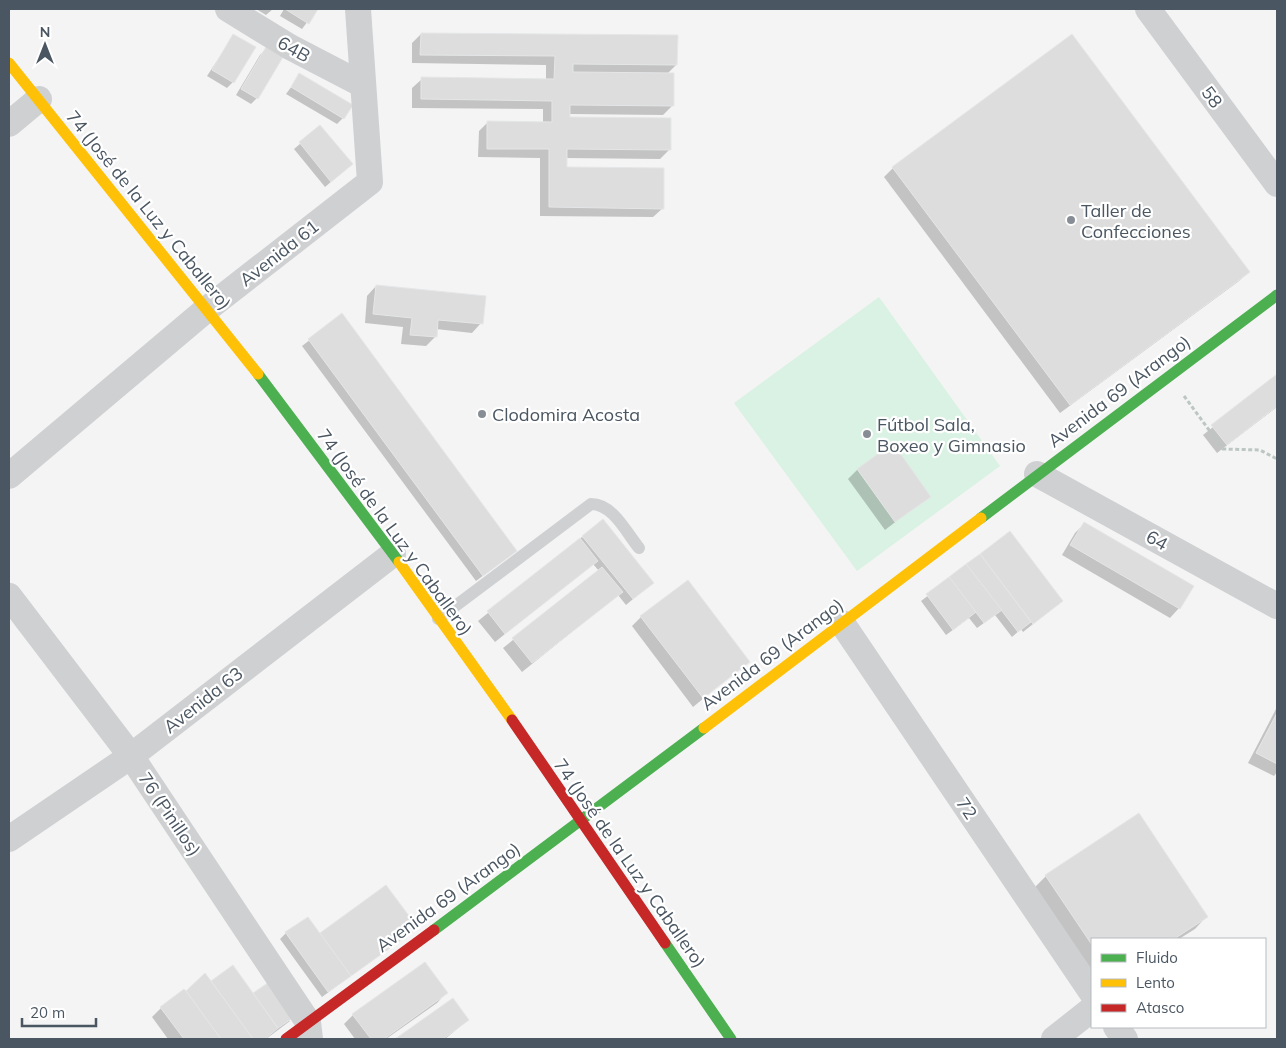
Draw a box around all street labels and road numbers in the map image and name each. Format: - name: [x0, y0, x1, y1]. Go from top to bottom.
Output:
- street label: 64B: [274, 31, 314, 67]
- street label: 58: [1196, 81, 1228, 113]
- street label: 74 (José de la Luz y Caballero): [61, 106, 237, 314]
- street label: Avenida 61: [235, 215, 323, 291]
- street label: Avenida 69 (Arango): [1043, 330, 1195, 452]
- street label: 74 (José de la Luz y Caballero): [312, 424, 478, 640]
- street label: 64: [1142, 525, 1172, 555]
- street label: Avenida 69 (Arango): [696, 593, 848, 715]
- street label: Avenida 63: [159, 662, 247, 738]
- street label: 74 (José de la Luz y Caballero): [549, 754, 711, 972]
- street label: 76 (Pinillos): [134, 768, 206, 860]
- street label: 72: [951, 793, 983, 823]
- street label: Avenida 69 (Arango): [371, 837, 525, 957]

